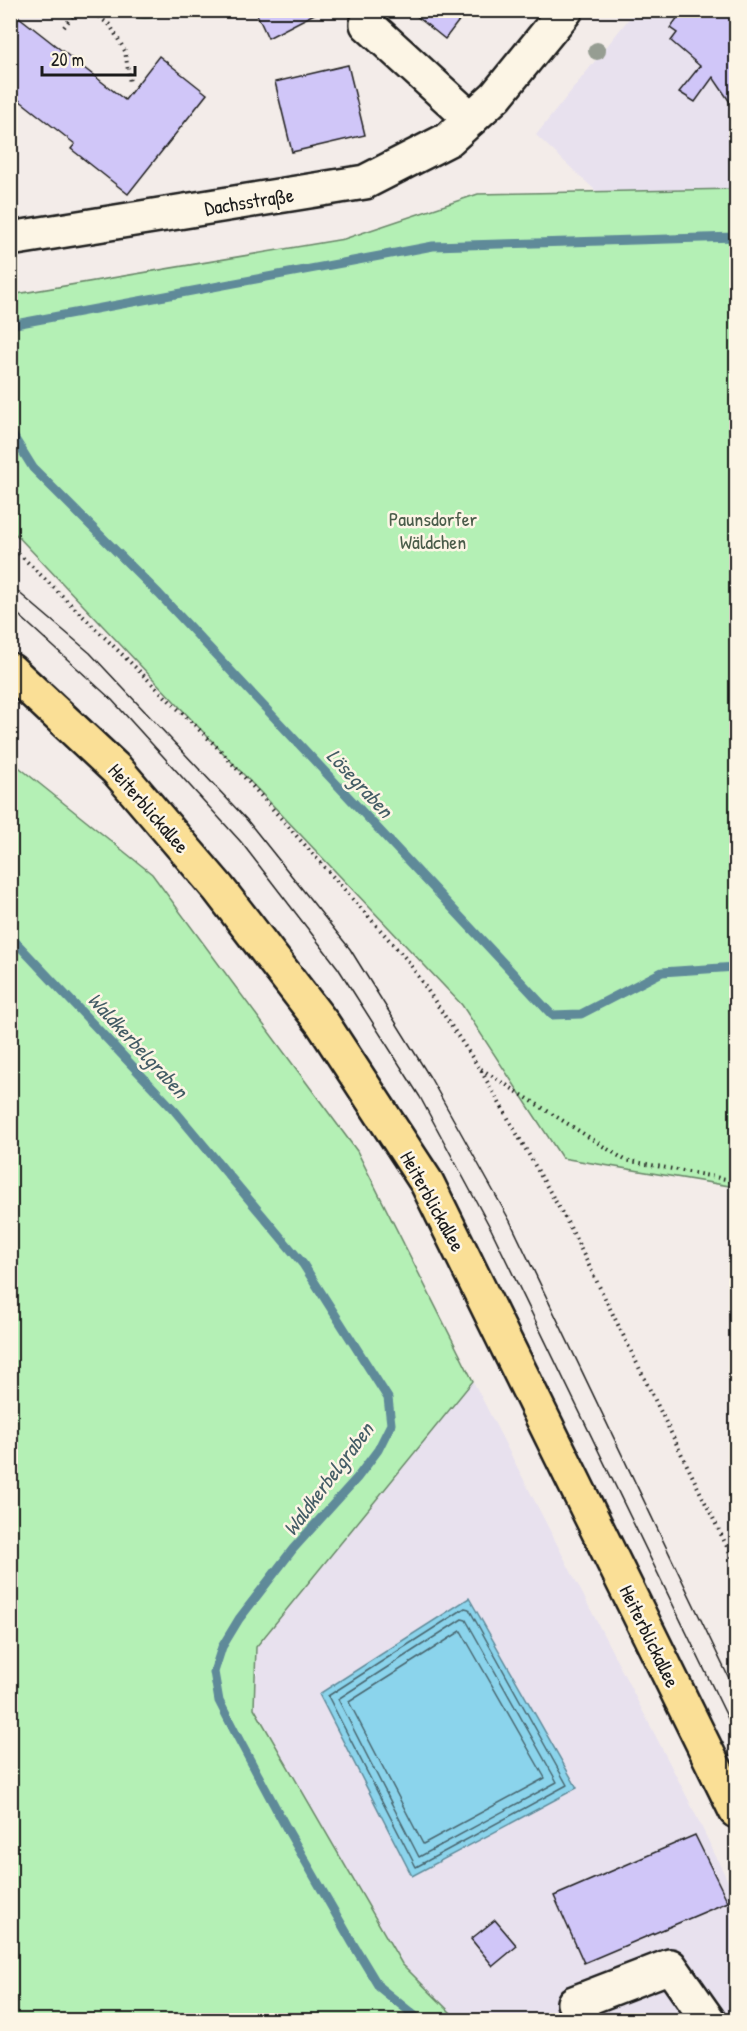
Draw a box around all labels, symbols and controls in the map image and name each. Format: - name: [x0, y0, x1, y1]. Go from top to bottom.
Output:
- scale bar: [42, 39, 135, 77]
- text: 20 m: [51, 47, 84, 72]
- street label: Dachsstraße: [203, 181, 296, 221]
- park label: Paunsdorfer Wäldchen: [389, 505, 478, 555]
- water label: Lösegraben: [320, 742, 401, 825]
- street label: Heiterblickallee: [102, 757, 196, 859]
- water label: Waldkerbelgraben: [81, 986, 196, 1105]
- street label: Heiterblickallee: [394, 1146, 472, 1256]
- water label: Waldkerbelgraben: [276, 1415, 381, 1542]
- street label: Heiterblickallee: [614, 1580, 686, 1692]

